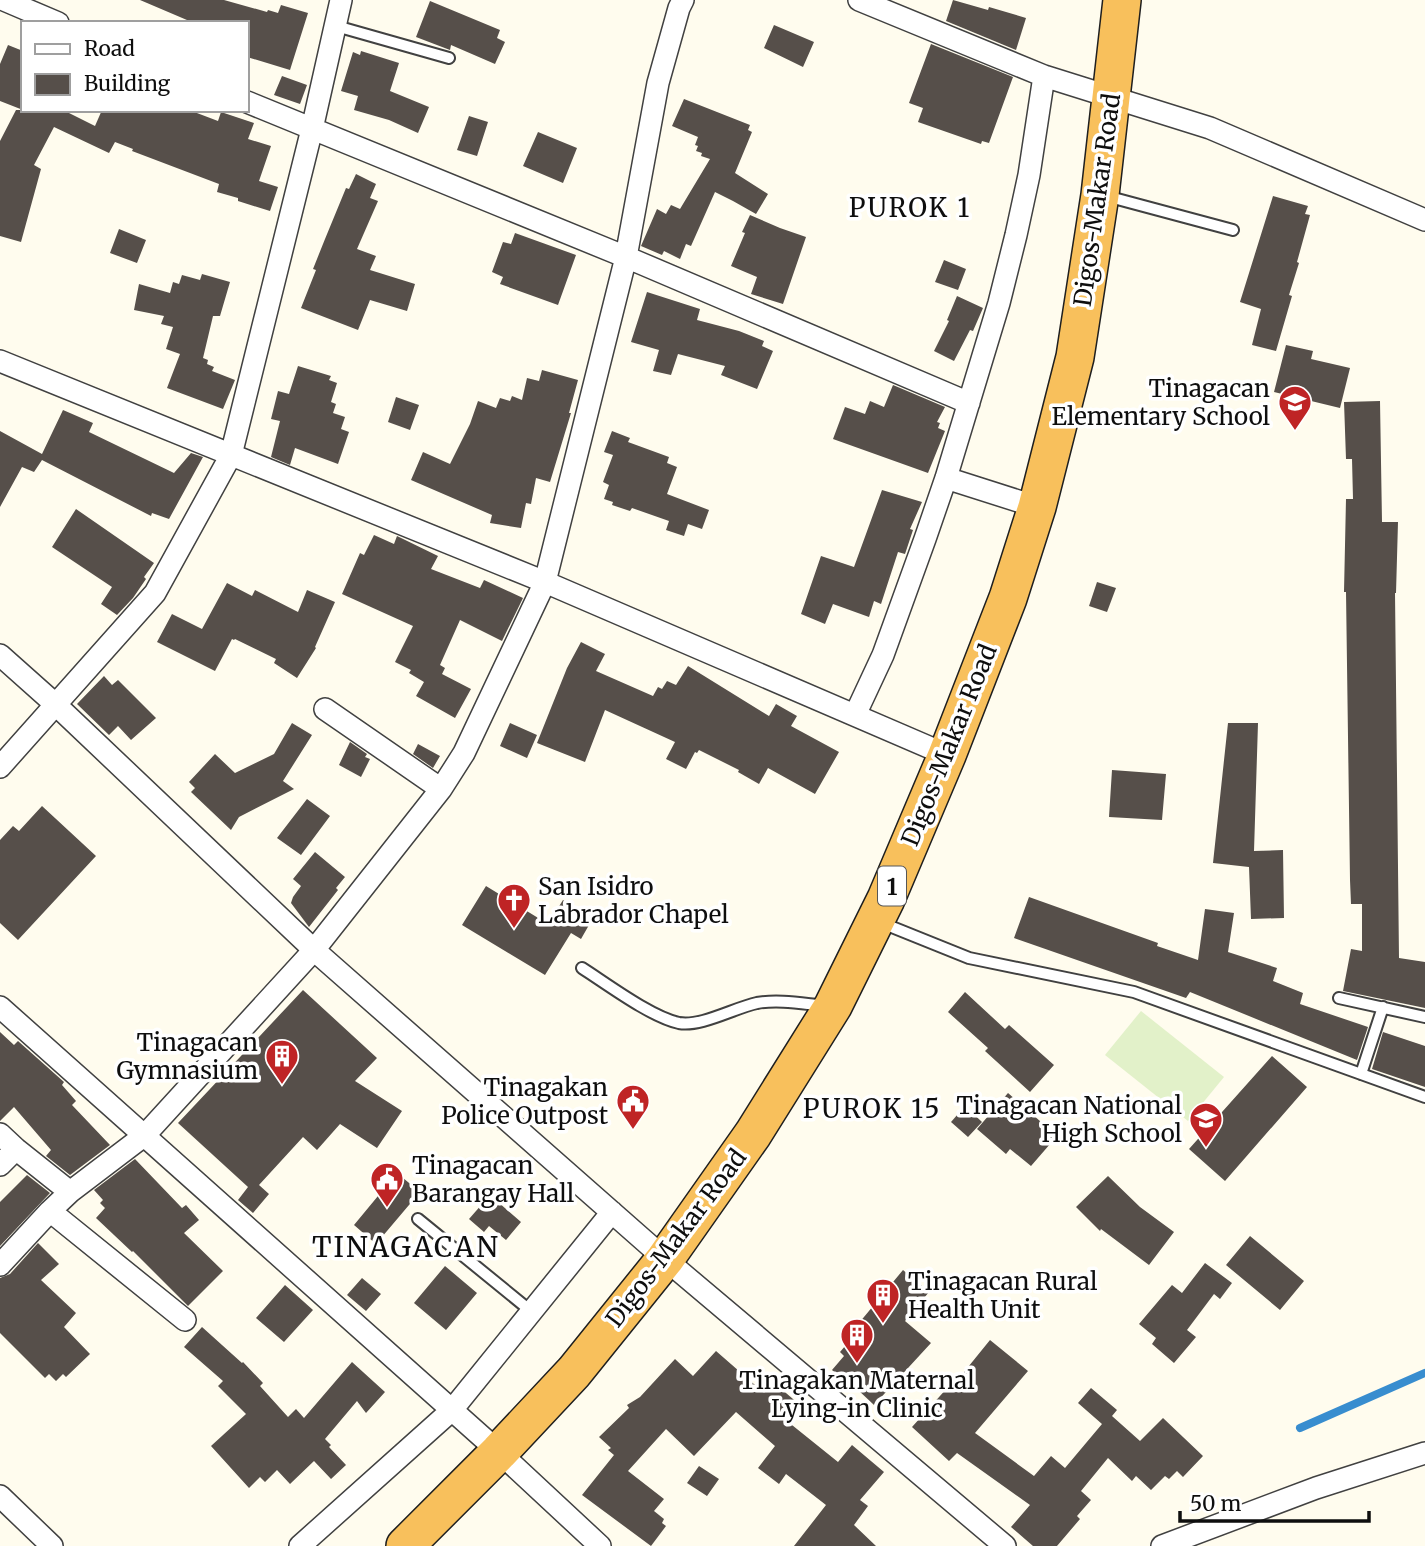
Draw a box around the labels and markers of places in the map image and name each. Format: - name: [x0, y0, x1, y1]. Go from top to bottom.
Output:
- place label: Tinagacan Elementary School: [1051, 373, 1270, 432]
- school or university icon: Tinagacan Elementary School: [1276, 383, 1314, 432]
- place label: San Isidro Labrador Chapel: [538, 871, 729, 930]
- church icon: San Isidro Labrador Chapel: [495, 881, 533, 930]
- place label: Tinagacan Gymnasium: [116, 1027, 258, 1086]
- building icon: Tinagacan Gymnasium: [263, 1037, 301, 1086]
- place label: Tinagakan Police Outpost: [441, 1072, 609, 1131]
- public building icon: Tinagakan Police Outpost: [614, 1082, 652, 1131]
- place label: Tinagacan National High School: [956, 1090, 1182, 1149]
- school or university icon: Tinagacan National High School: [1187, 1100, 1225, 1149]
- place label: Tinagacan Barangay Hall: [412, 1150, 574, 1209]
- public building icon: Tinagacan Barangay Hall: [368, 1160, 406, 1209]
- place label: Tinagacan Rural Health Unit: [908, 1266, 1097, 1325]
- building icon: Tinagacan Rural Health Unit: [864, 1276, 902, 1325]
- building icon: Tinagakan Maternal Lying-in Clinic: [838, 1316, 876, 1365]
- place label: Tinagakan Maternal Lying-in Clinic: [739, 1365, 975, 1424]

